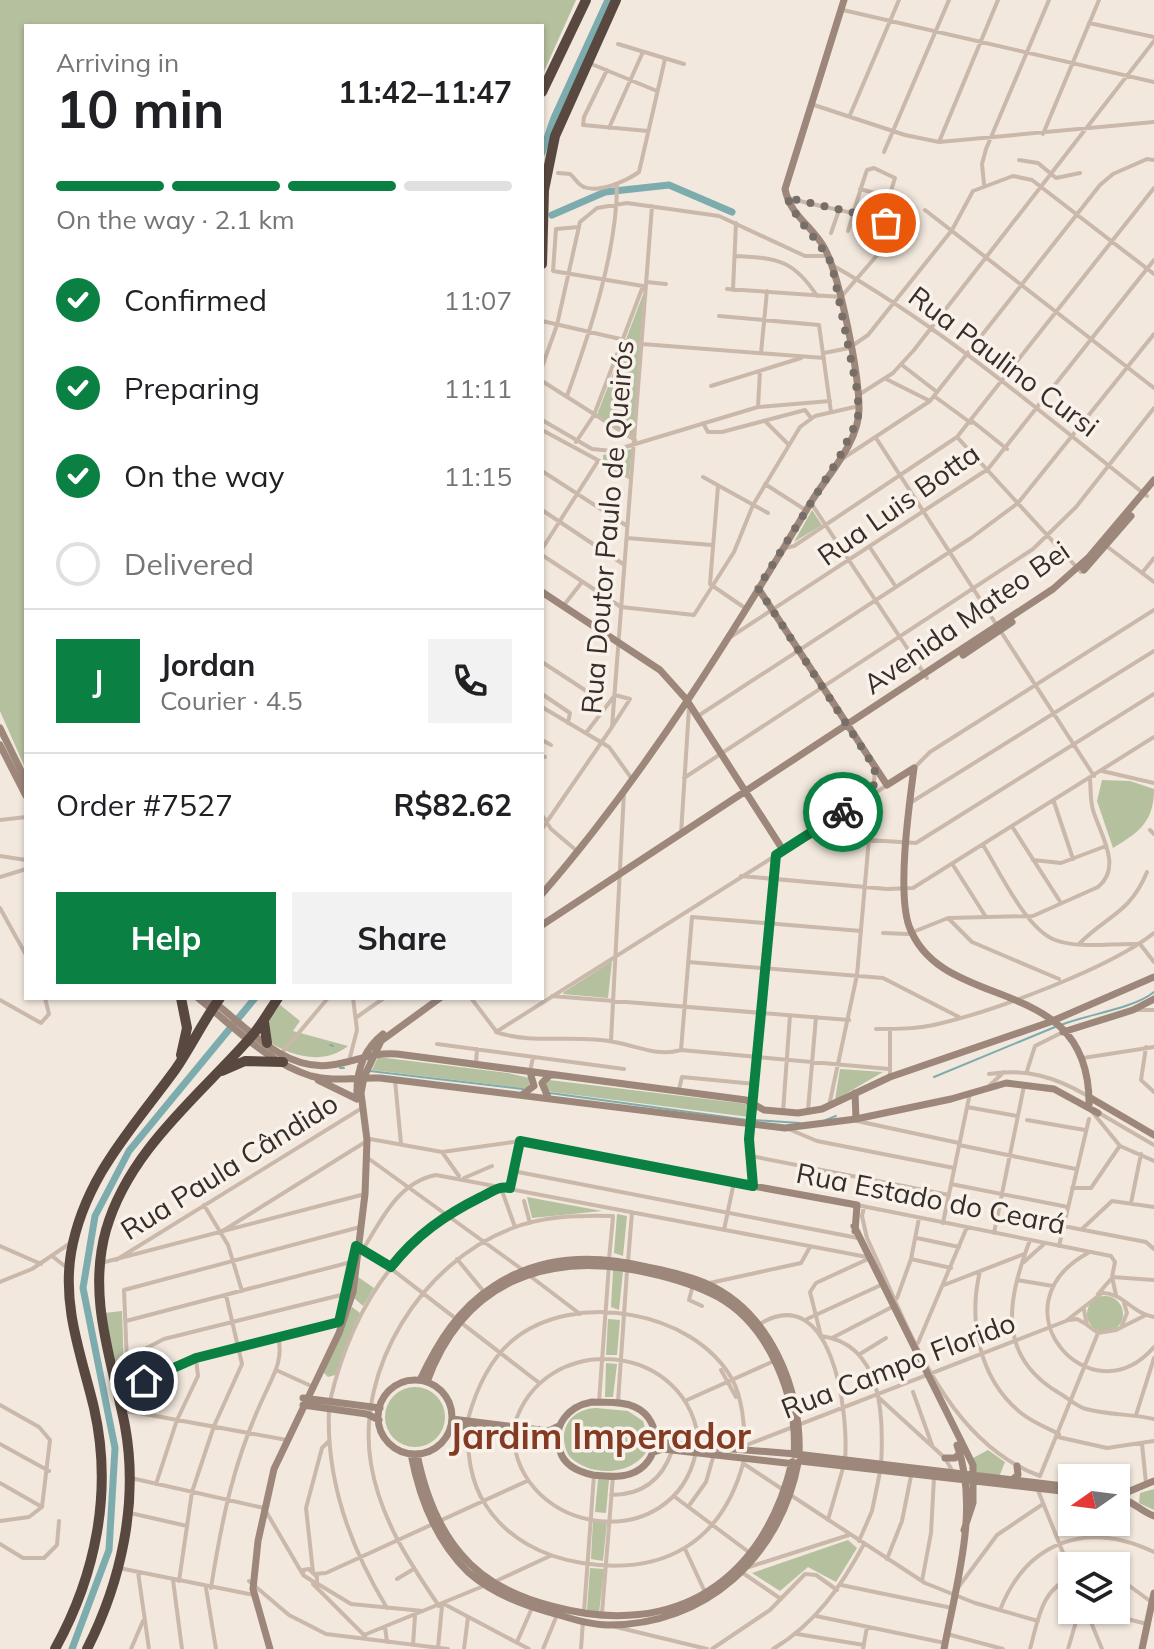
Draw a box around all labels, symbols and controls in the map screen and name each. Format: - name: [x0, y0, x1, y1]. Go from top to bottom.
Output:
- text: Arriving in: [56, 46, 179, 79]
- text: 11:42–11:47: [338, 73, 512, 111]
- text: 10 min: [56, 76, 224, 141]
- pin: [852, 189, 920, 257]
- icon: bag: [864, 201, 908, 245]
- text: On the way · 2.1 km: [56, 203, 295, 236]
- icon: check: [56, 278, 100, 322]
- street label: Rua Paulino Cursi: [902, 278, 1106, 444]
- text: Confirmed: [124, 281, 267, 319]
- text: 11:07: [444, 284, 512, 317]
- street label: Rua Doutor Paulo de Queirós: [573, 339, 641, 715]
- icon: check: [56, 366, 100, 410]
- text: Preparing: [124, 369, 260, 407]
- text: 11:11: [444, 372, 512, 405]
- street label: Rua Luis Botta: [810, 435, 986, 573]
- icon: check: [56, 454, 100, 498]
- text: On the way: [124, 457, 284, 495]
- text: 11:15: [444, 460, 512, 493]
- street label: Avenida Mateo Bei: [856, 533, 1076, 701]
- text: Delivered: [124, 545, 254, 583]
- button: phone: [428, 639, 512, 723]
- text: Jordan: [160, 646, 255, 684]
- text: J: [93, 662, 103, 700]
- text: Courier · 4.5: [160, 684, 303, 717]
- courier: [803, 772, 883, 852]
- text: Order #7527: [56, 786, 233, 824]
- text: R$82.62: [394, 786, 512, 824]
- icon: bike: [821, 790, 865, 834]
- button: Help: [56, 892, 276, 984]
- button: Share: [292, 892, 512, 984]
- street label: Rua Paula Cândido: [114, 1085, 344, 1247]
- street label: Rua Estado do Ceará: [793, 1155, 1069, 1241]
- street label: Rua Campo Florido: [776, 1304, 1020, 1426]
- pin: [110, 1347, 178, 1415]
- icon: home: [122, 1359, 166, 1403]
- district label: Jardim Imperador: [449, 1413, 752, 1458]
- north arrow: [1058, 1464, 1130, 1536]
- map controls: [1058, 1464, 1130, 1624]
- button: layers: [1058, 1552, 1130, 1624]

